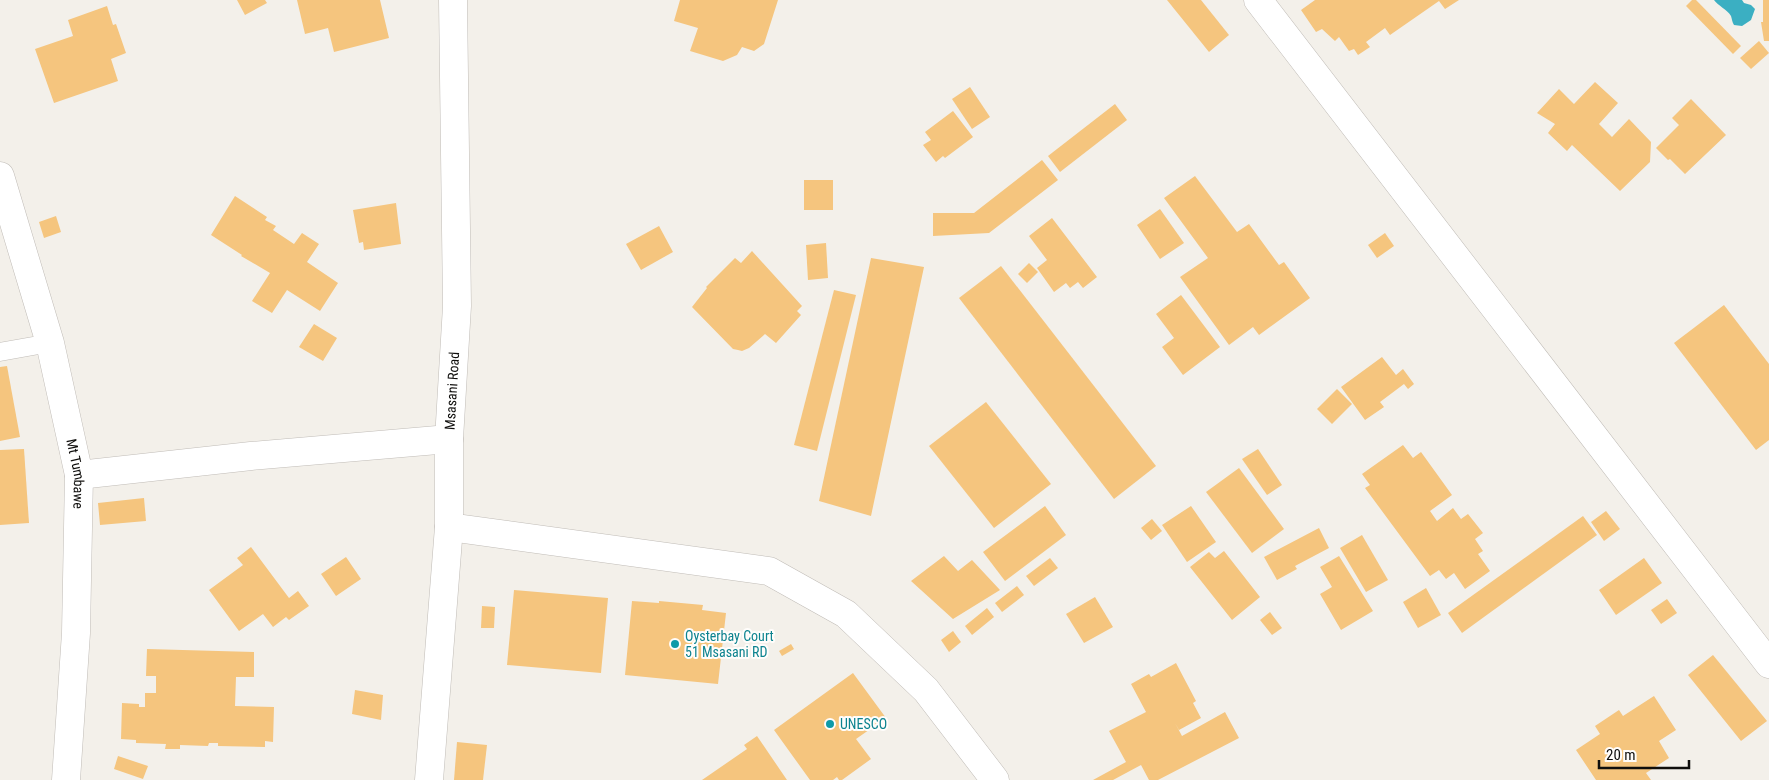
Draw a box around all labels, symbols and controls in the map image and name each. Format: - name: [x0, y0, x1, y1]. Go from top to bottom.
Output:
- street label: Msasani Road: [442, 351, 462, 430]
- street label: Mt Tumbawe: [63, 437, 88, 510]
- place label: Oysterbay Court 51 Msasani RD: [685, 628, 774, 660]
- marker: Oysterbay Court 51 Msasani RD: [669, 638, 681, 650]
- place label: UNESCO: [840, 716, 887, 732]
- marker: UNESCO: [824, 718, 836, 730]
- scale bar: [1599, 738, 1689, 770]
- text: 20 m: [1606, 746, 1636, 764]

